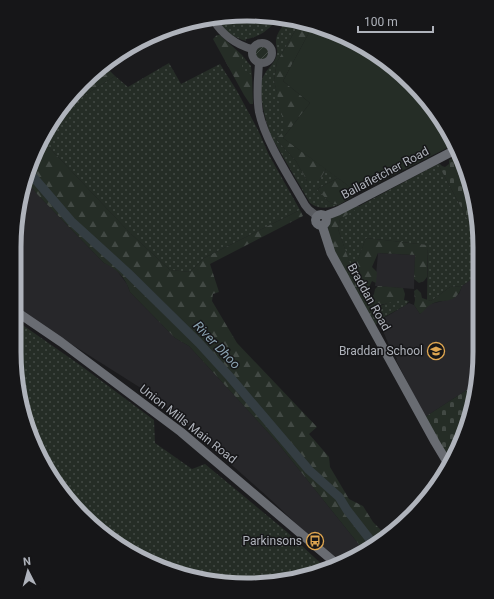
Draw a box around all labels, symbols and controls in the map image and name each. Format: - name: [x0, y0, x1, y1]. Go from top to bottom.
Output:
- scale bar: [358, 8, 433, 34]
- text: 100 m: [364, 15, 398, 29]
- street label: Ballafletcher Road: [339, 144, 431, 202]
- street label: Braddan Road: [345, 261, 393, 333]
- water label: River Dhoo: [191, 318, 243, 372]
- school or university icon: Braddan School: [426, 341, 446, 361]
- place label: Braddan School: [339, 344, 423, 358]
- street label: Union Mills Main Road: [137, 382, 239, 466]
- bus stop icon: Parkinsons: [305, 531, 325, 551]
- place label: Parkinsons: [242, 534, 302, 548]
- north arrow: [8, 551, 48, 591]
- text: N: [22, 555, 32, 568]

